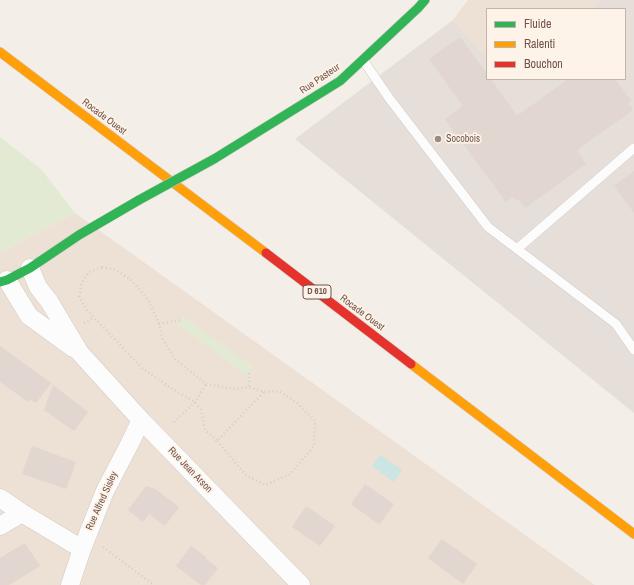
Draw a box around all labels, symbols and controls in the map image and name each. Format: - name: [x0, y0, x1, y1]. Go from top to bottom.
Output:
- legend: [486, 8, 626, 80]
- text: Fluide: [524, 16, 551, 32]
- text: Ralenti: [524, 36, 555, 52]
- text: Bouchon: [524, 56, 563, 72]
- street label: Rue Pasteur: [298, 61, 342, 97]
- street label: Rocade Ouest: [79, 96, 129, 138]
- place label: Socobois: [446, 133, 480, 145]
- marker: Socobois: [433, 134, 443, 144]
- road number: D 610: [303, 285, 331, 299]
- street label: Rocade Ouest: [337, 292, 387, 334]
- street label: Rue Jean Arson: [165, 445, 215, 495]
- street label: Rue Alfred Sisley: [84, 470, 120, 532]

